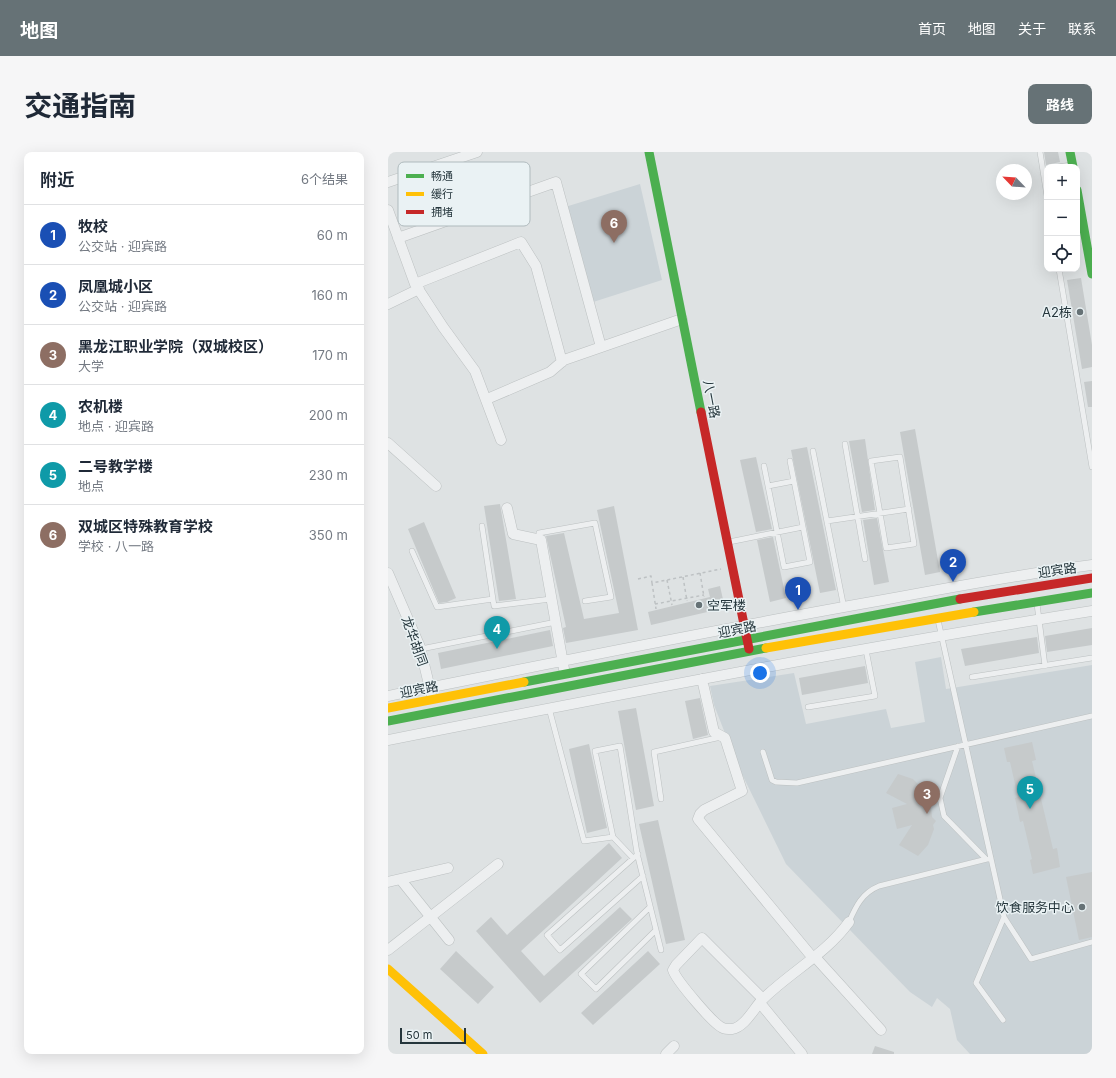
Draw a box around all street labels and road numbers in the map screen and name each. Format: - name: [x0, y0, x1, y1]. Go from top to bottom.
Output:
- street label: 八一路: [700, 378, 724, 420]
- street label: 迎宾路: [1037, 559, 1077, 581]
- street label: 龙华胡同: [399, 614, 431, 668]
- street label: 迎宾路: [716, 617, 758, 641]
- street label: 迎宾路: [398, 677, 440, 701]

